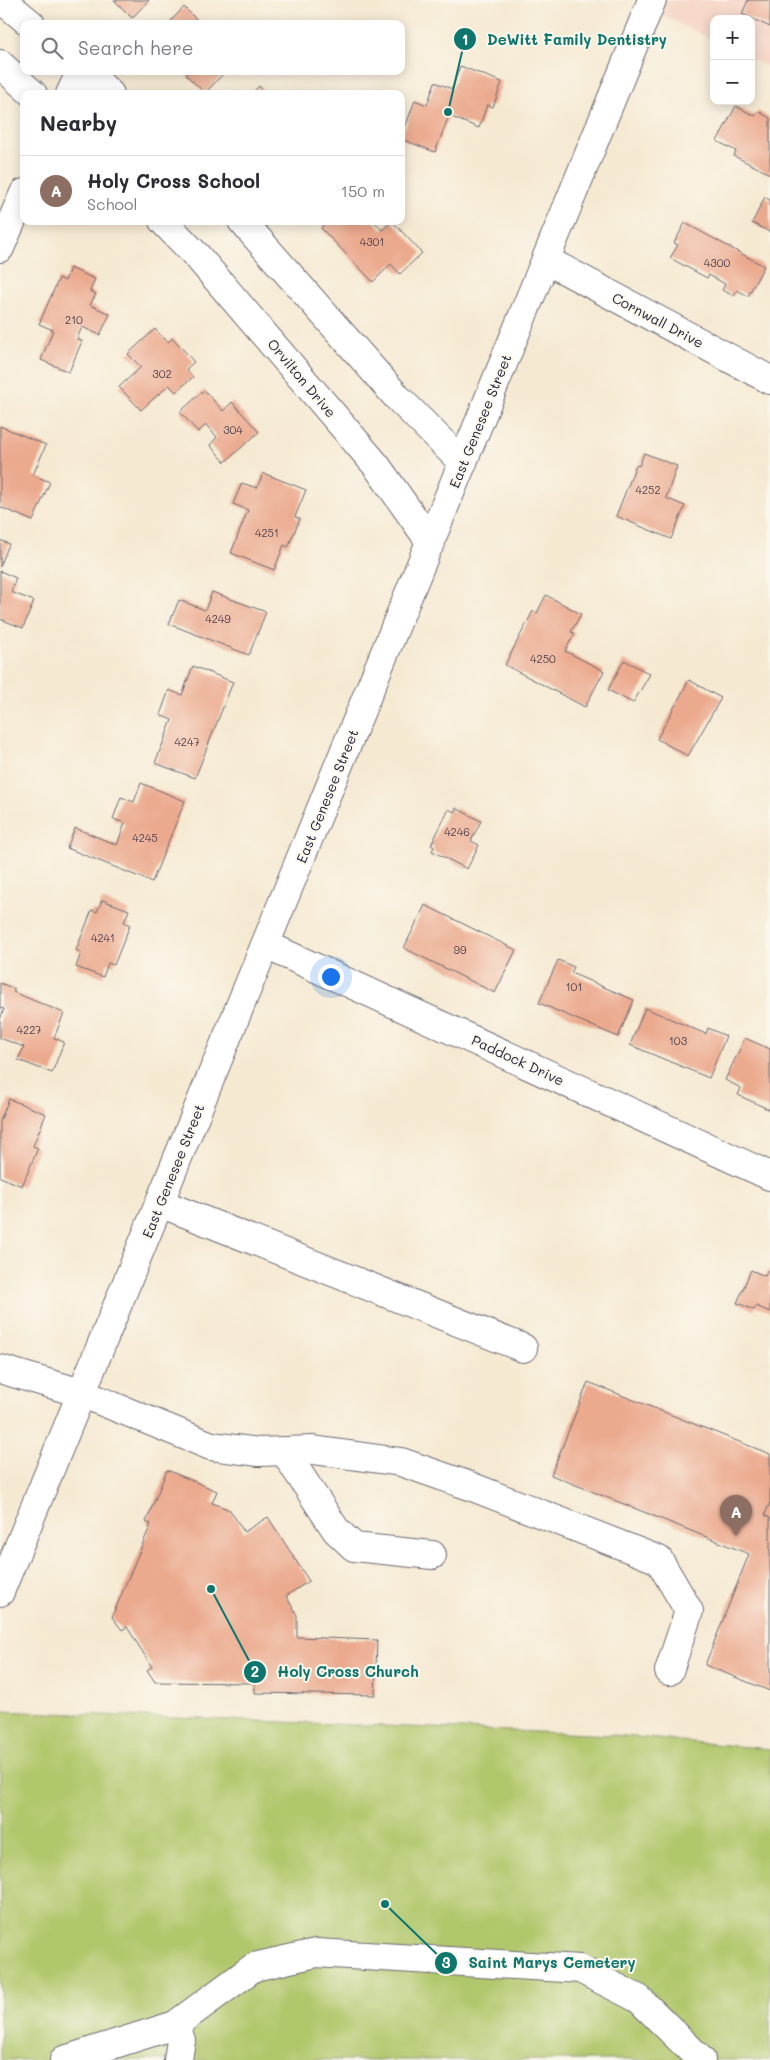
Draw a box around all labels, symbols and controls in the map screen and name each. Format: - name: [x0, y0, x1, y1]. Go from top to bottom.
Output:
- map controls: [710, 15, 755, 105]
- button: +: [710, 15, 755, 60]
- search box: [20, 20, 405, 75]
- callout: DeWitt Family Dentistry: [452, 24, 677, 54]
- text: 1: [462, 29, 468, 49]
- text: DeWitt Family Dentistry: [487, 29, 667, 49]
- icon: search: [38, 34, 66, 62]
- text: Search here: [78, 35, 194, 60]
- button: −: [710, 60, 755, 105]
- text: Nearby: [40, 109, 117, 136]
- text: Holy Cross School: [87, 168, 260, 193]
- text: A: [50, 180, 62, 201]
- text: 150 m: [341, 180, 385, 201]
- text: School: [87, 193, 137, 214]
- house number: 4301: [360, 234, 384, 249]
- house number: 4300: [704, 255, 730, 270]
- street label: Cornwall Drive: [609, 288, 707, 352]
- house number: 210: [65, 312, 83, 327]
- street label: Orvilton Drive: [264, 335, 340, 421]
- street label: East Genesee Street: [444, 351, 516, 491]
- house number: 302: [152, 366, 172, 381]
- house number: 304: [223, 422, 243, 437]
- house number: 4252: [635, 482, 661, 497]
- house number: 4251: [255, 525, 279, 540]
- house number: 4249: [205, 611, 231, 626]
- house number: 4250: [530, 651, 556, 666]
- street label: East Genesee Street: [291, 726, 363, 866]
- house number: 4247: [174, 734, 200, 749]
- house number: 4246: [444, 824, 470, 839]
- house number: 4245: [132, 830, 158, 845]
- house number: 4241: [91, 930, 115, 945]
- house number: 99: [453, 942, 467, 957]
- your location: [318, 964, 344, 990]
- house number: 101: [566, 979, 582, 994]
- house number: 4227: [17, 1022, 41, 1037]
- street label: Paddock Drive: [468, 1030, 568, 1090]
- house number: 103: [669, 1033, 688, 1048]
- street label: East Genesee Street: [137, 1101, 209, 1241]
- pin: A: [720, 1495, 752, 1536]
- callout: Holy Cross Church: [243, 1657, 429, 1687]
- text: 2: [251, 1661, 259, 1681]
- text: Holy Cross Church: [277, 1661, 419, 1681]
- callout: Saint Marys Cemetery: [434, 1948, 646, 1978]
- text: 3: [441, 1952, 451, 1972]
- text: Saint Marys Cemetery: [468, 1952, 636, 1972]

